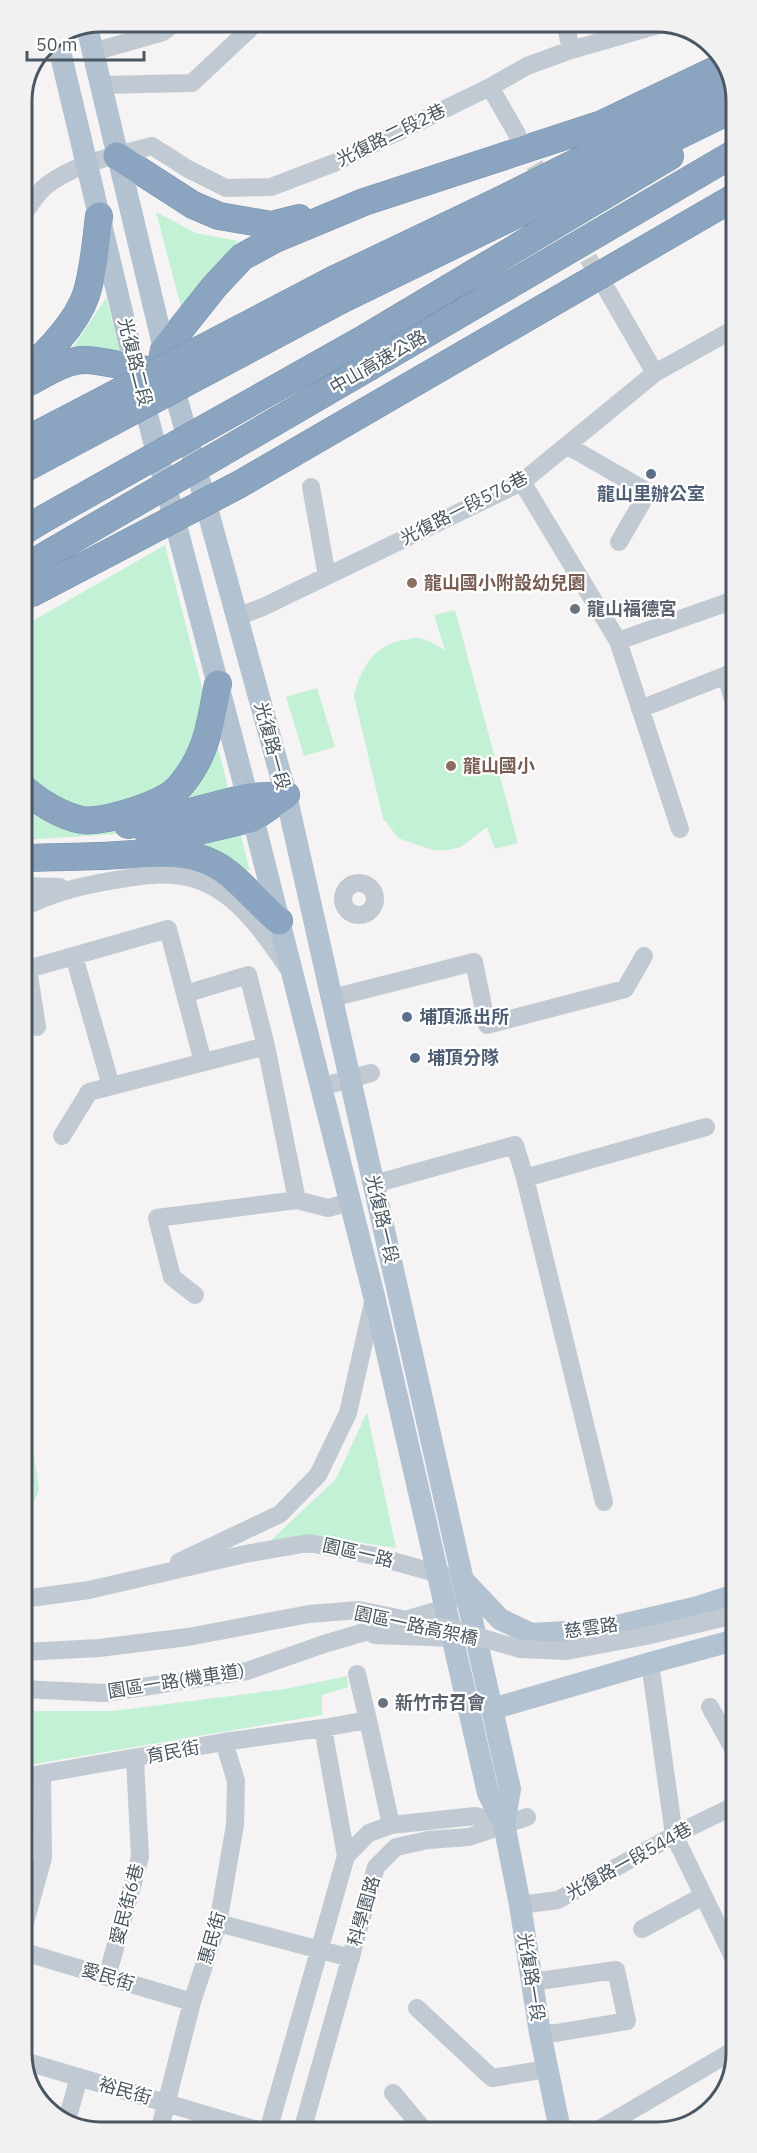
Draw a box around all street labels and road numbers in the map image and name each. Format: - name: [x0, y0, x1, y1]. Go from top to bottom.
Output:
- street label: 光復路二段2巷: [332, 98, 449, 171]
- street label: 光復路二段: [113, 315, 158, 408]
- street label: 中山高速公路: [325, 325, 430, 399]
- street label: 光復路一段576巷: [396, 465, 532, 550]
- street label: 光復路一段: [250, 699, 295, 792]
- street label: 光復路一段: [361, 1172, 404, 1265]
- street label: 園區一路: [320, 1533, 396, 1572]
- street label: 園區一路高架橋: [352, 1601, 480, 1650]
- street label: 慈雲路: [563, 1612, 619, 1643]
- street label: 園區一路(機車道): [106, 1658, 246, 1703]
- street label: 育民街: [144, 1735, 202, 1768]
- street label: 光復路一段544巷: [562, 1816, 696, 1905]
- street label: 愛民街6巷: [105, 1861, 148, 1947]
- street label: 科學園路: [343, 1873, 384, 1949]
- street label: 惠民街: [193, 1909, 230, 1967]
- street label: 光復路一段: [513, 1931, 550, 2023]
- street label: 愛民街: [79, 1958, 137, 1995]
- street label: 裕民街: [96, 2072, 154, 2109]

